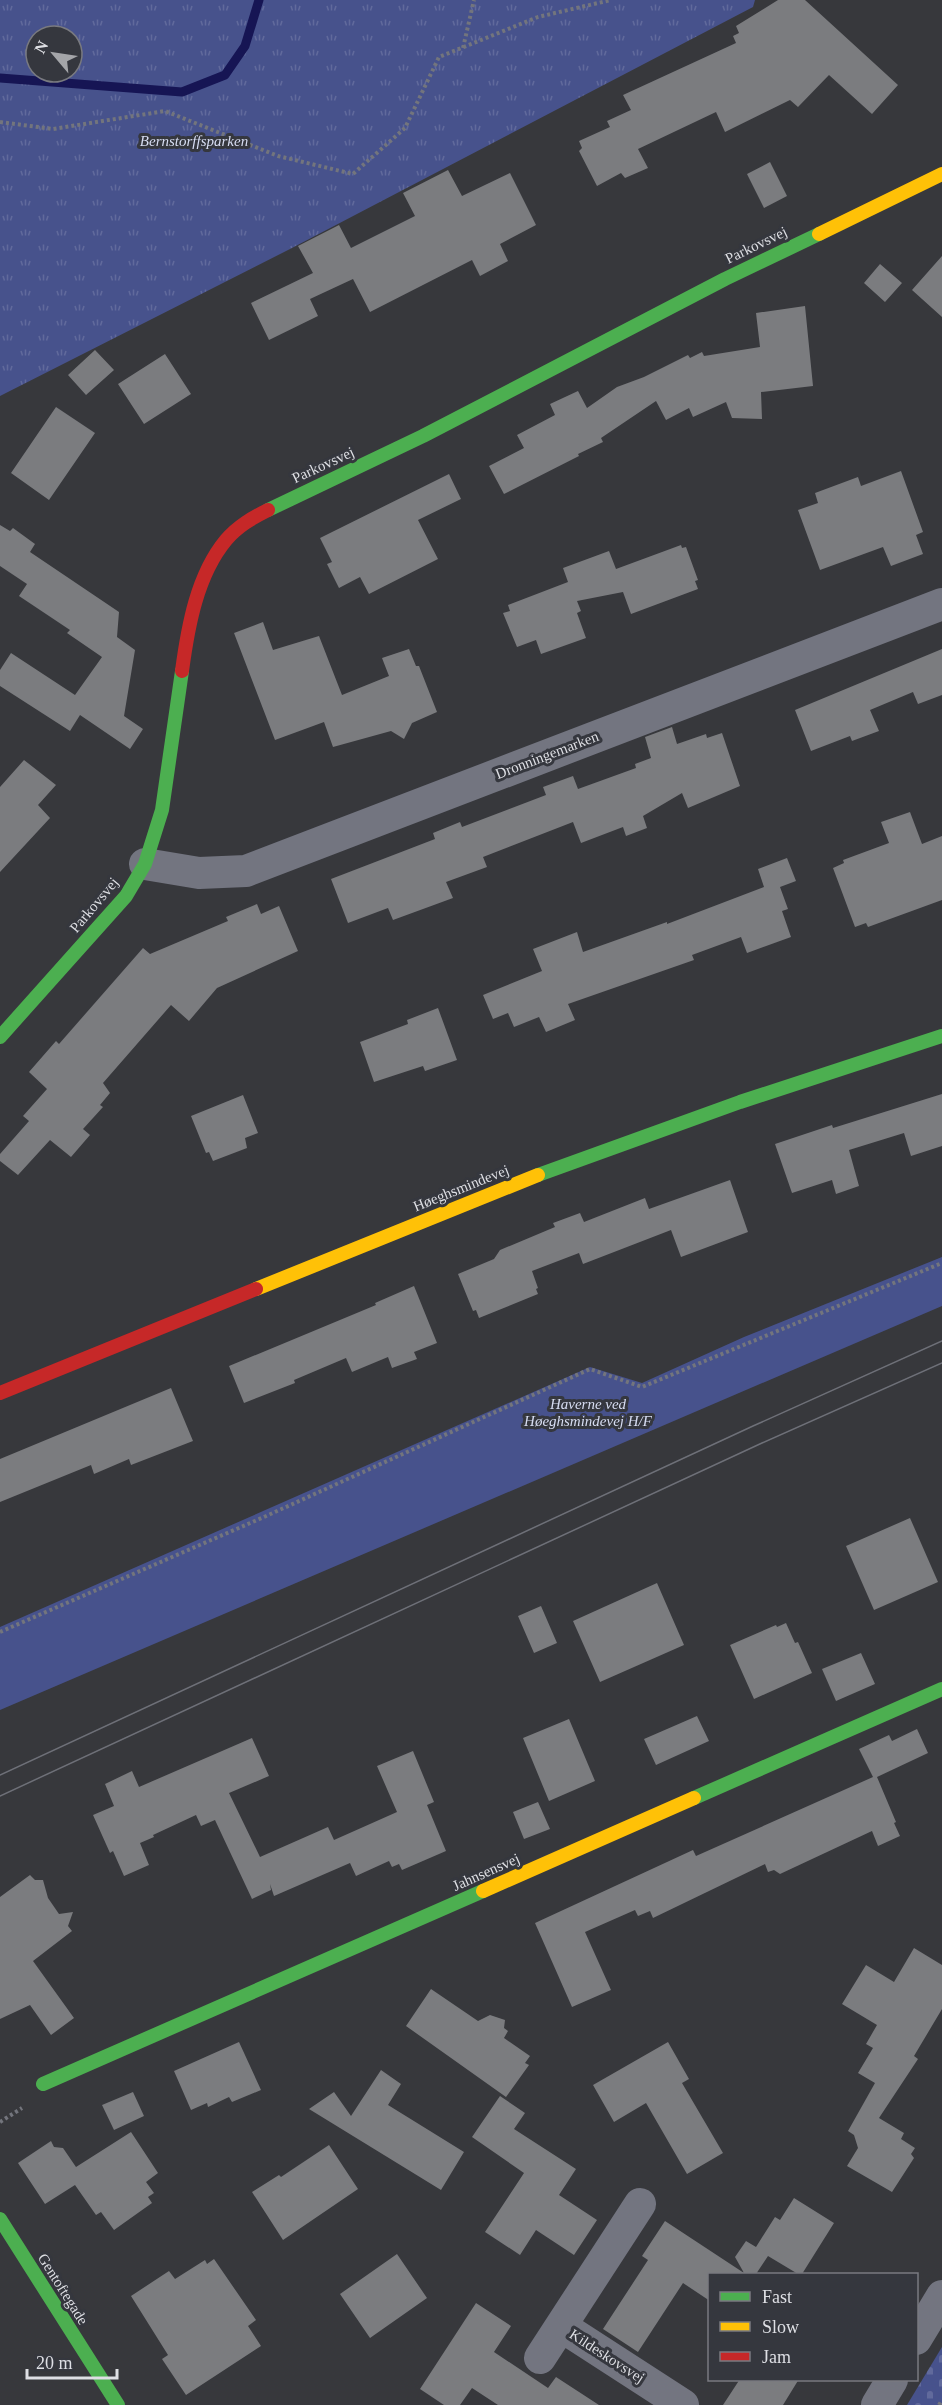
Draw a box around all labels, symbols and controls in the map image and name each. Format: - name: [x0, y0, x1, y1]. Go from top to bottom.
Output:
- north arrow: [24, 24, 84, 84]
- text: N: [31, 37, 52, 56]
- park label: Bernstorffsparken: [140, 133, 248, 149]
- street label: Parkovsvej: [723, 223, 789, 267]
- street label: Parkovsvej: [289, 444, 357, 486]
- street label: Dronningemarken: [493, 728, 601, 782]
- street label: Parkovsvej: [66, 874, 122, 936]
- street label: Høeghsmindevej: [411, 1162, 511, 1214]
- park label: Haverne ved Høeghsmindevej H/F: [523, 1396, 653, 1429]
- street label: Jahnsensvej: [450, 1850, 522, 1894]
- street label: Gentoftegade: [35, 2251, 91, 2328]
- legend: [708, 2273, 918, 2381]
- text: Fast: [762, 2287, 792, 2307]
- text: Slow: [762, 2317, 799, 2337]
- street label: Kildeskovsvej: [567, 2326, 647, 2386]
- scale bar: [27, 2342, 117, 2380]
- text: Jam: [762, 2347, 791, 2367]
- text: 20 m: [36, 2353, 73, 2373]

